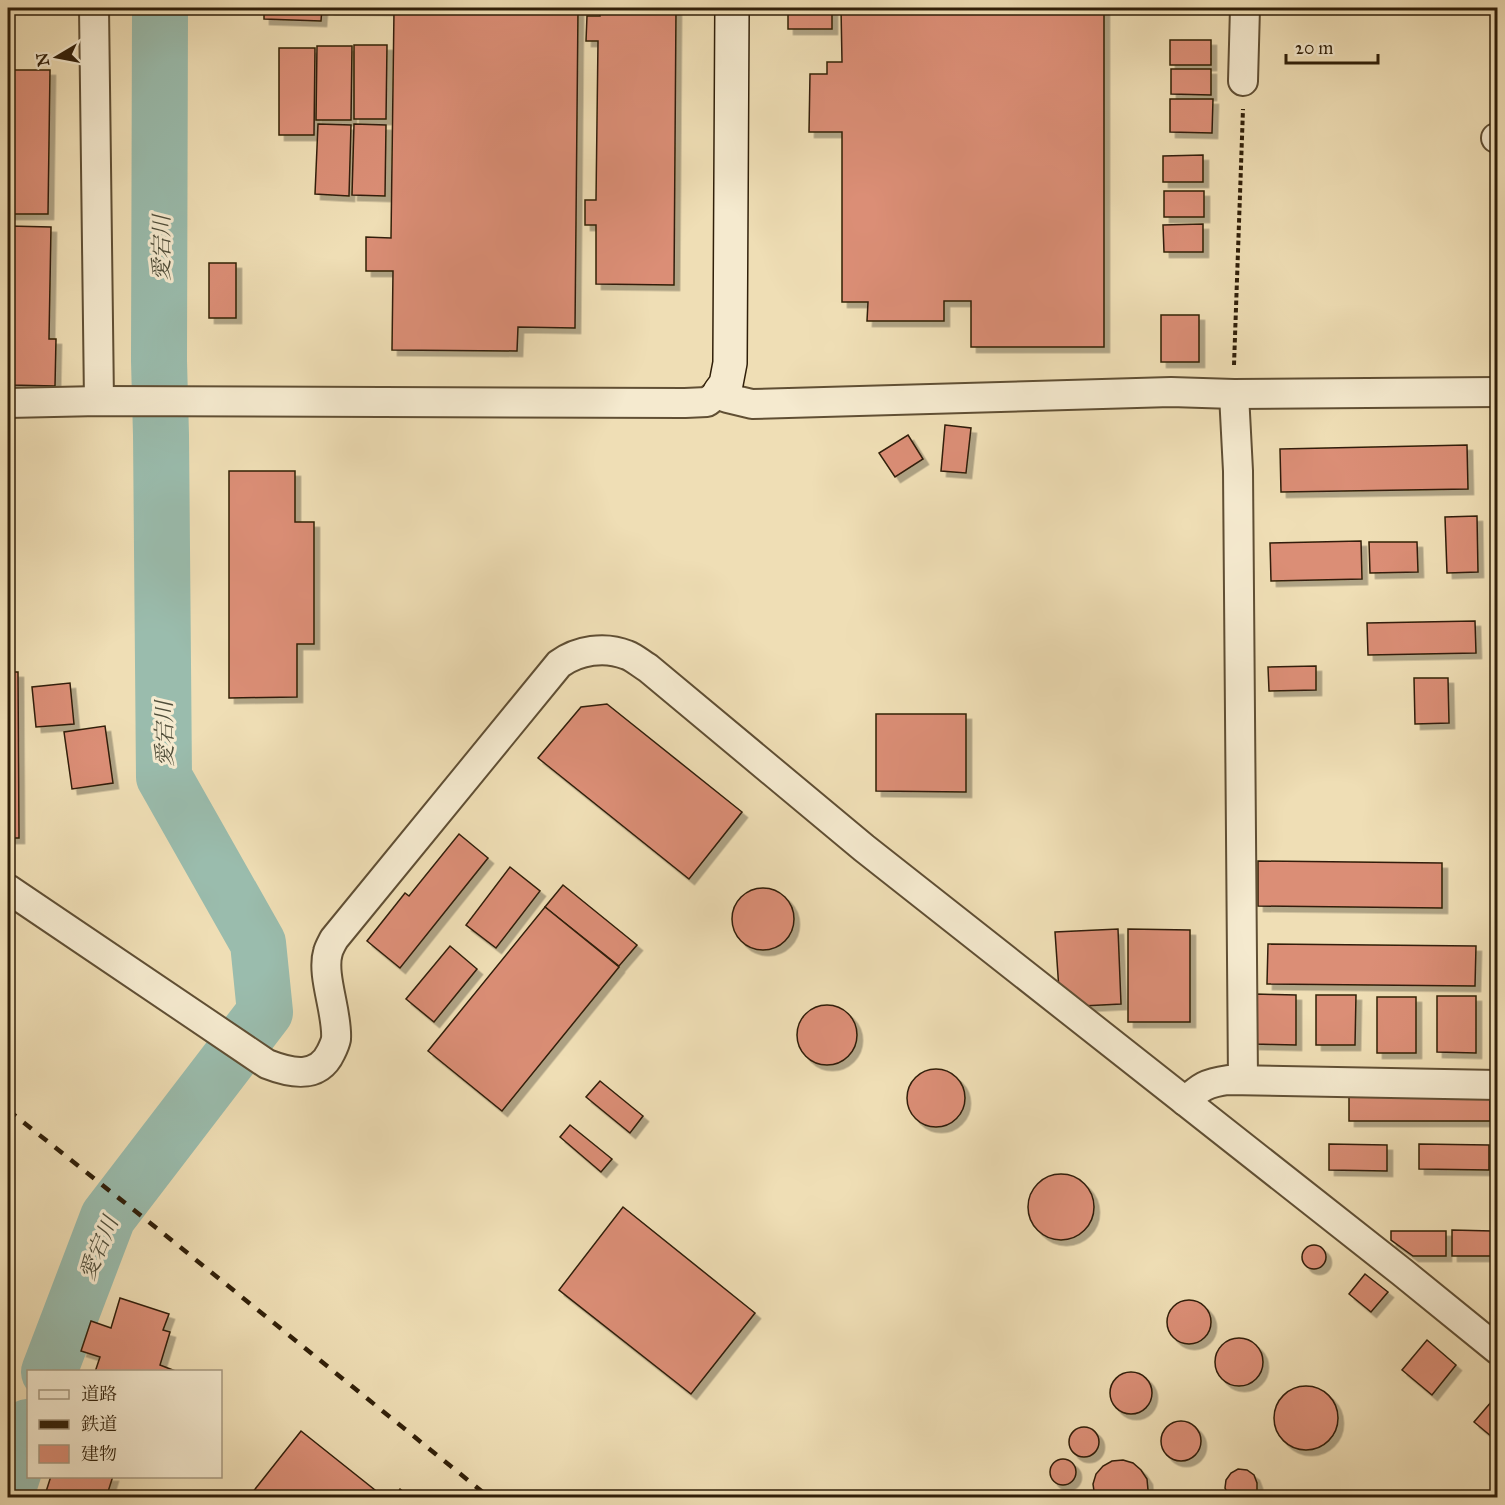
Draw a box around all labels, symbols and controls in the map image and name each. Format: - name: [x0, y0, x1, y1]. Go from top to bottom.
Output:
- north arrow: [27, 27, 87, 87]
- scale bar: [1286, 27, 1378, 65]
- text: 20 m: [1295, 37, 1333, 59]
- text: N: [32, 51, 53, 68]
- water label: 愛宕川: [148, 213, 175, 281]
- water label: 愛宕川: [150, 699, 179, 767]
- water label: 愛宕川: [73, 1211, 125, 1284]
- legend: [27, 1370, 222, 1478]
- text: 道路: [81, 1383, 117, 1405]
- text: 鉄道: [81, 1413, 117, 1435]
- text: 建物: [81, 1443, 117, 1465]

